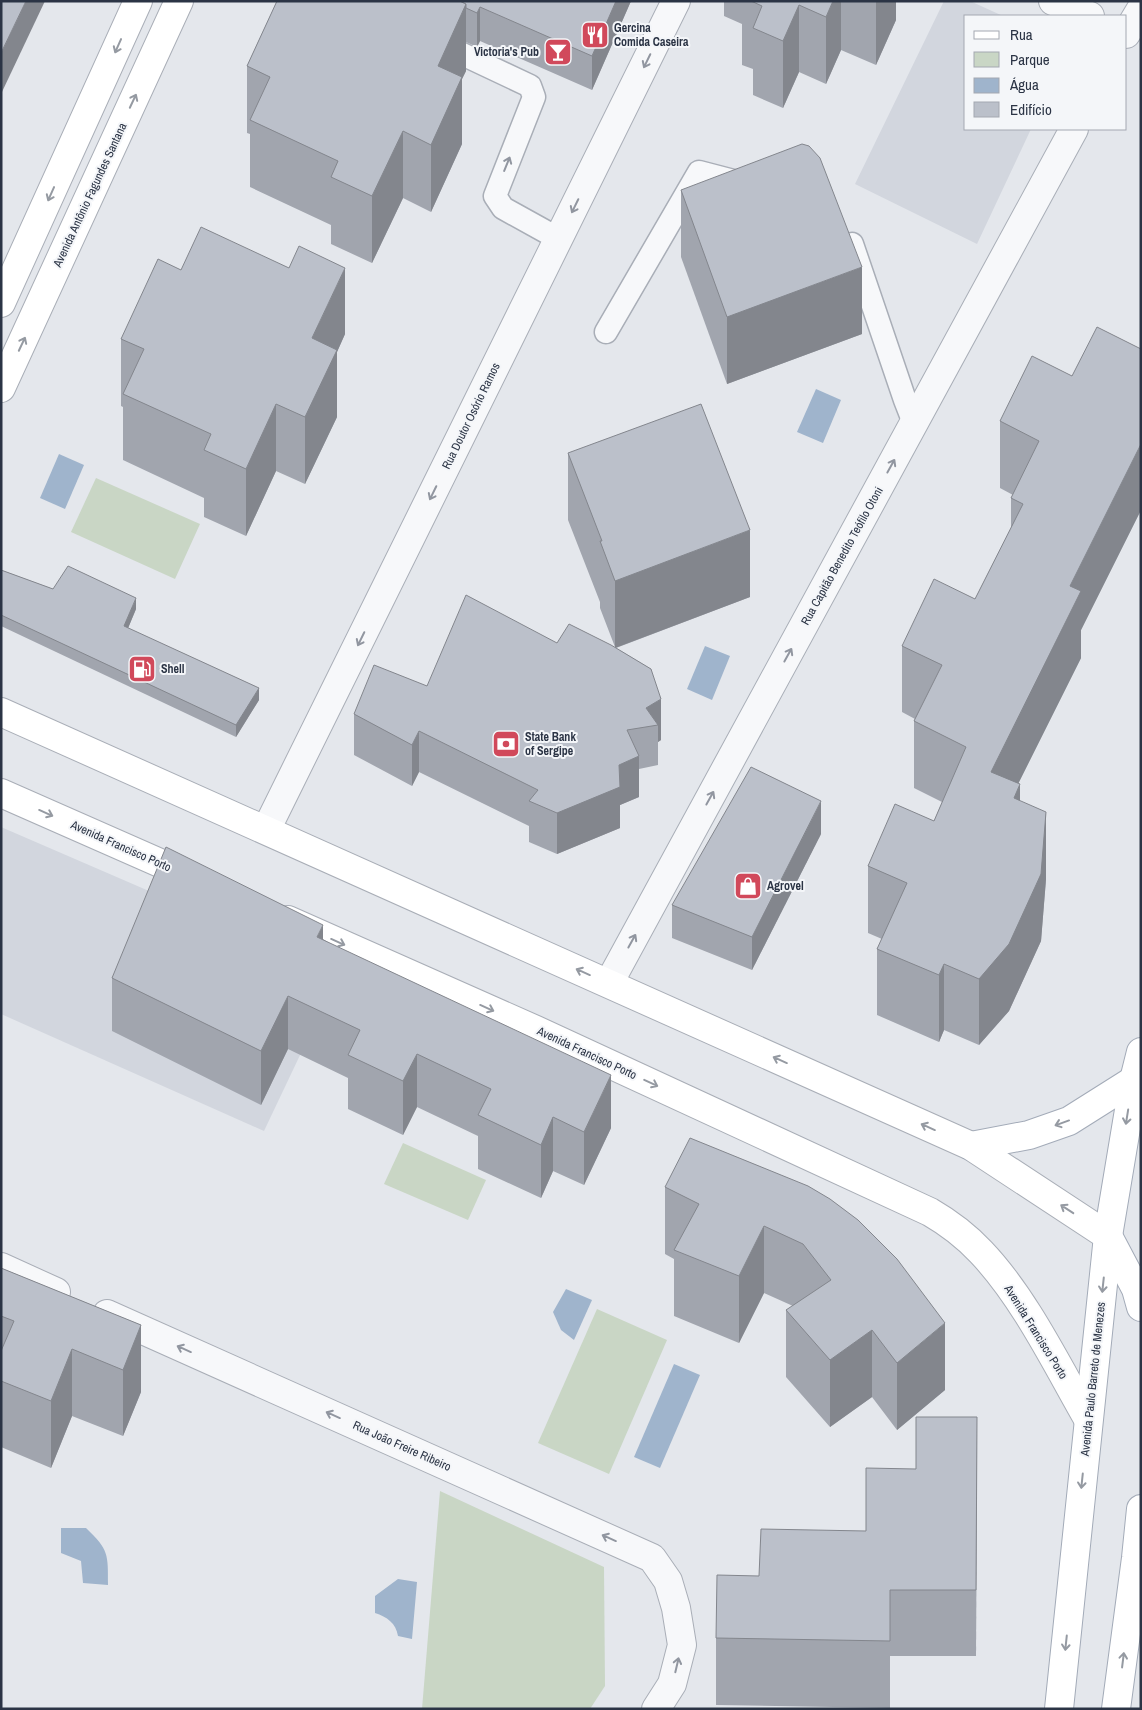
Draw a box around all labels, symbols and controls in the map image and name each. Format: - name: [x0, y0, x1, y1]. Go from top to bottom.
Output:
- legend: [964, 15, 1127, 130]
- restaurant icon: Gercina Comida Caseira: [580, 20, 610, 50]
- place label: Gercina Comida Caseira: [614, 20, 689, 50]
- text: Rua: [1010, 24, 1033, 45]
- bar icon: Victoria's Pub: [543, 37, 573, 67]
- one-way arrow: [113, 38, 122, 53]
- place label: Victoria's Pub: [474, 44, 539, 60]
- text: Parque: [1010, 49, 1050, 70]
- one-way arrow: [641, 53, 651, 68]
- text: Água: [1009, 74, 1039, 95]
- one-way arrow: [129, 94, 139, 109]
- text: Edifício: [1010, 99, 1052, 120]
- street label: Avenida Antônio Fagundes Santana: [49, 120, 131, 271]
- one-way arrow: [503, 157, 513, 172]
- one-way arrow: [46, 186, 55, 201]
- one-way arrow: [570, 199, 580, 214]
- one-way arrow: [17, 337, 27, 352]
- street label: Rua Doutor Osório Ramos: [438, 360, 504, 472]
- one-way arrow: [886, 460, 896, 474]
- street label: Rua Capitão Benedito Teófilo Otoni: [797, 484, 887, 628]
- one-way arrow: [428, 485, 437, 500]
- one-way arrow: [356, 631, 365, 646]
- one-way arrow: [784, 648, 793, 663]
- fuel station icon: Shell: [127, 654, 157, 684]
- place label: Shell: [161, 661, 185, 677]
- bank icon: State Bank of Sergipe: [491, 729, 521, 759]
- place label: State Bank of Sergipe: [525, 729, 576, 759]
- one-way arrow: [705, 790, 715, 805]
- one-way arrow: [38, 808, 53, 818]
- street label: Avenida Francisco Porto: [67, 816, 174, 875]
- shop icon: Agrovel: [733, 871, 763, 901]
- place label: Agrovel: [767, 878, 804, 894]
- one-way arrow: [628, 934, 638, 948]
- one-way arrow: [330, 938, 345, 948]
- one-way arrow: [576, 966, 591, 976]
- one-way arrow: [479, 1004, 494, 1014]
- street label: Avenida Francisco Porto: [534, 1022, 639, 1083]
- one-way arrow: [772, 1055, 787, 1065]
- one-way arrow: [643, 1078, 658, 1088]
- one-way arrow: [1122, 1109, 1132, 1125]
- one-way arrow: [1055, 1119, 1070, 1128]
- one-way arrow: [921, 1121, 936, 1131]
- one-way arrow: [1061, 1204, 1075, 1214]
- one-way arrow: [1098, 1276, 1108, 1292]
- street label: Avenida Francisco Porto: [1000, 1281, 1071, 1382]
- street label: Avenida Paulo Barreto de Menezes: [1077, 1301, 1109, 1458]
- one-way arrow: [177, 1343, 192, 1353]
- one-way arrow: [326, 1410, 341, 1419]
- street label: Rua João Freire Ribeiro: [350, 1417, 454, 1475]
- one-way arrow: [1077, 1473, 1087, 1489]
- one-way arrow: [602, 1533, 617, 1543]
- one-way arrow: [1061, 1634, 1071, 1650]
- one-way arrow: [1118, 1653, 1128, 1669]
- one-way arrow: [673, 1658, 682, 1674]

